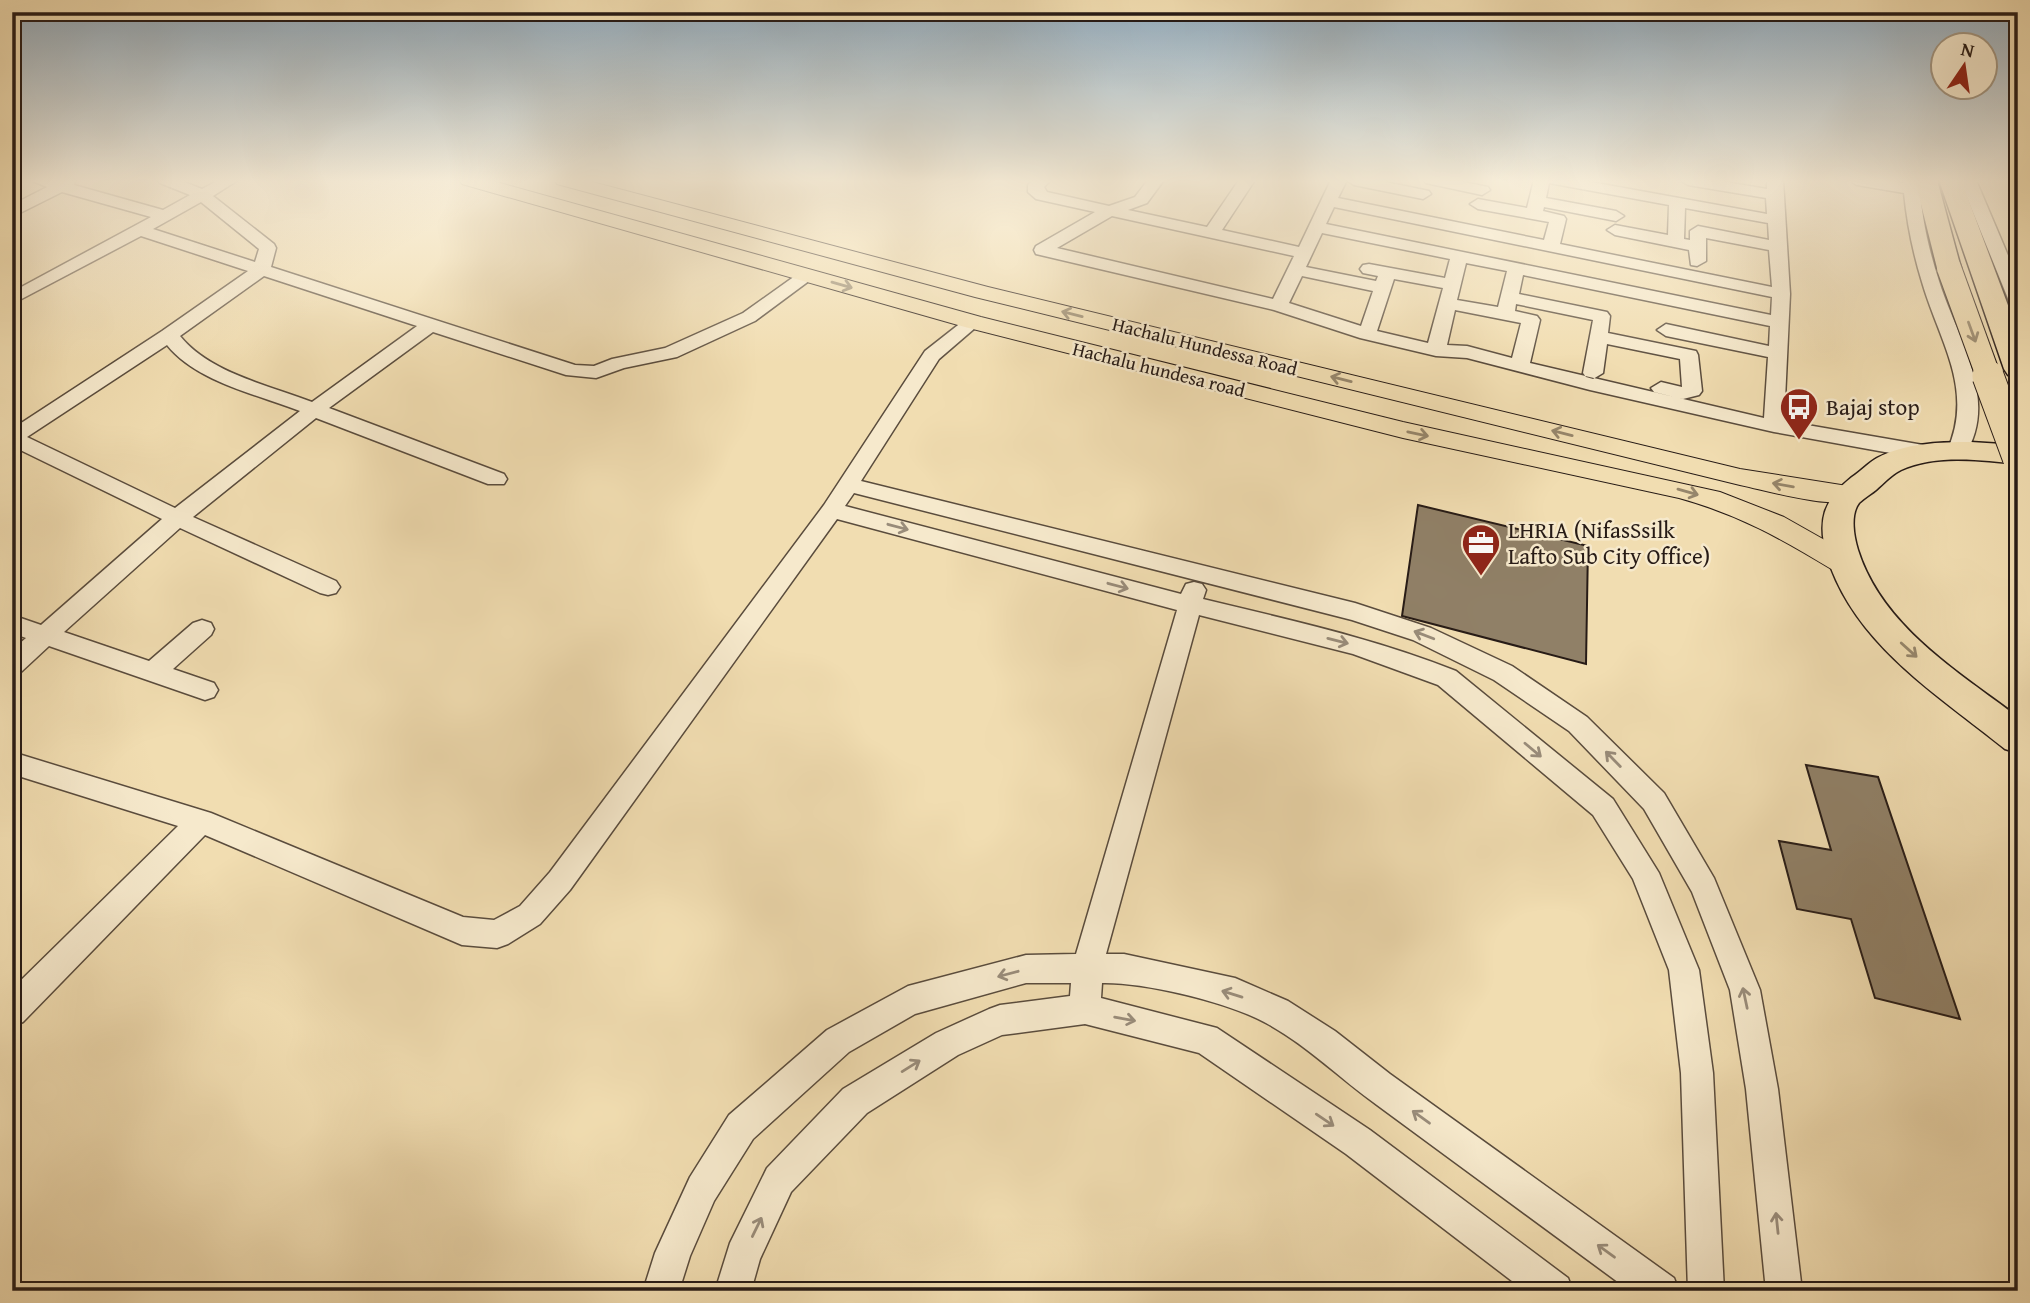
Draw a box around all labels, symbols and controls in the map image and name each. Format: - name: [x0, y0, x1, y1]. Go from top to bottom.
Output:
- north arrow: [1928, 32, 1998, 102]
- text: N: [1958, 34, 1977, 65]
- one-way arrow: [830, 279, 852, 292]
- one-way arrow: [1061, 307, 1084, 320]
- street label: Hachalu Hundessa Road: [1110, 309, 1301, 383]
- one-way arrow: [1966, 321, 1979, 343]
- street label: Hachalu hundesa road: [1070, 334, 1249, 404]
- one-way arrow: [1330, 372, 1353, 385]
- bus stop icon: Bajaj stop: [1778, 386, 1820, 441]
- place label: Bajaj stop: [1826, 390, 1920, 423]
- one-way arrow: [1551, 426, 1574, 439]
- one-way arrow: [1406, 427, 1429, 441]
- one-way arrow: [1772, 478, 1795, 491]
- one-way arrow: [1676, 486, 1698, 499]
- place label: LHRIA (NifasSsilk Lafto Sub City Office): [1508, 513, 1710, 572]
- one-way arrow: [887, 522, 909, 535]
- office icon: LHRIA (NifasSsilk Lafto Sub City Office): [1460, 522, 1502, 577]
- one-way arrow: [1107, 580, 1129, 593]
- one-way arrow: [1414, 628, 1436, 641]
- one-way arrow: [1326, 635, 1349, 648]
- one-way arrow: [1900, 642, 1918, 658]
- one-way arrow: [1524, 742, 1542, 758]
- one-way arrow: [1604, 751, 1621, 768]
- one-way arrow: [998, 968, 1020, 981]
- one-way arrow: [1221, 986, 1243, 999]
- one-way arrow: [1738, 987, 1752, 1010]
- one-way arrow: [1113, 1013, 1136, 1026]
- one-way arrow: [901, 1058, 920, 1073]
- one-way arrow: [1412, 1110, 1431, 1124]
- one-way arrow: [1315, 1113, 1334, 1127]
- one-way arrow: [1770, 1212, 1783, 1235]
- one-way arrow: [751, 1217, 764, 1238]
- one-way arrow: [1597, 1244, 1616, 1258]

